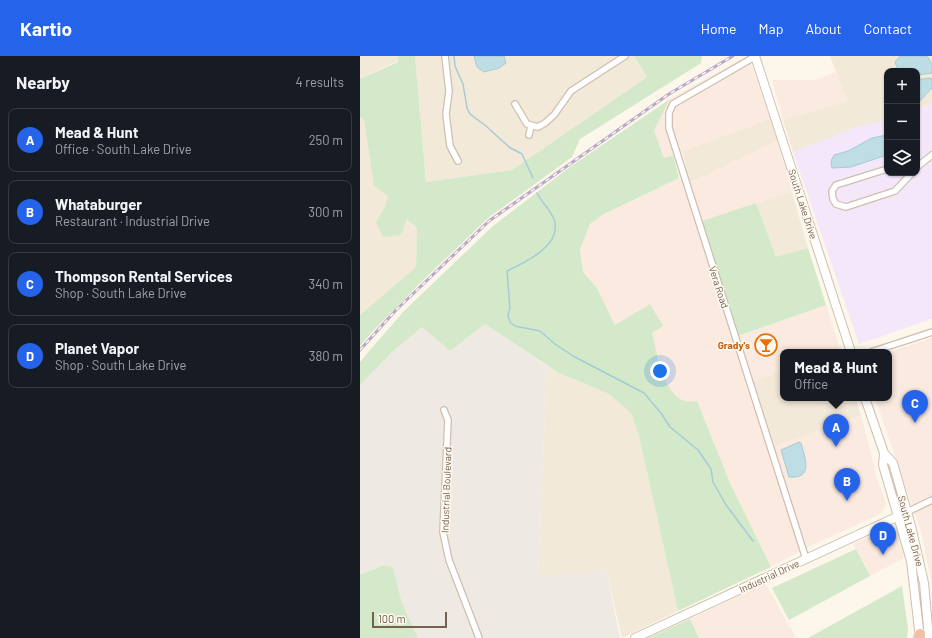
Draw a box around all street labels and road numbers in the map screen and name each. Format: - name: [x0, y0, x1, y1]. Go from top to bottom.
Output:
- street label: South Lake Drive: [786, 167, 820, 241]
- street label: Vera Road: [707, 264, 731, 310]
- street label: Industrial Boulevard: [439, 447, 453, 533]
- street label: South Lake Drive: [896, 494, 926, 568]
- street label: Industrial Drive: [737, 557, 801, 595]

